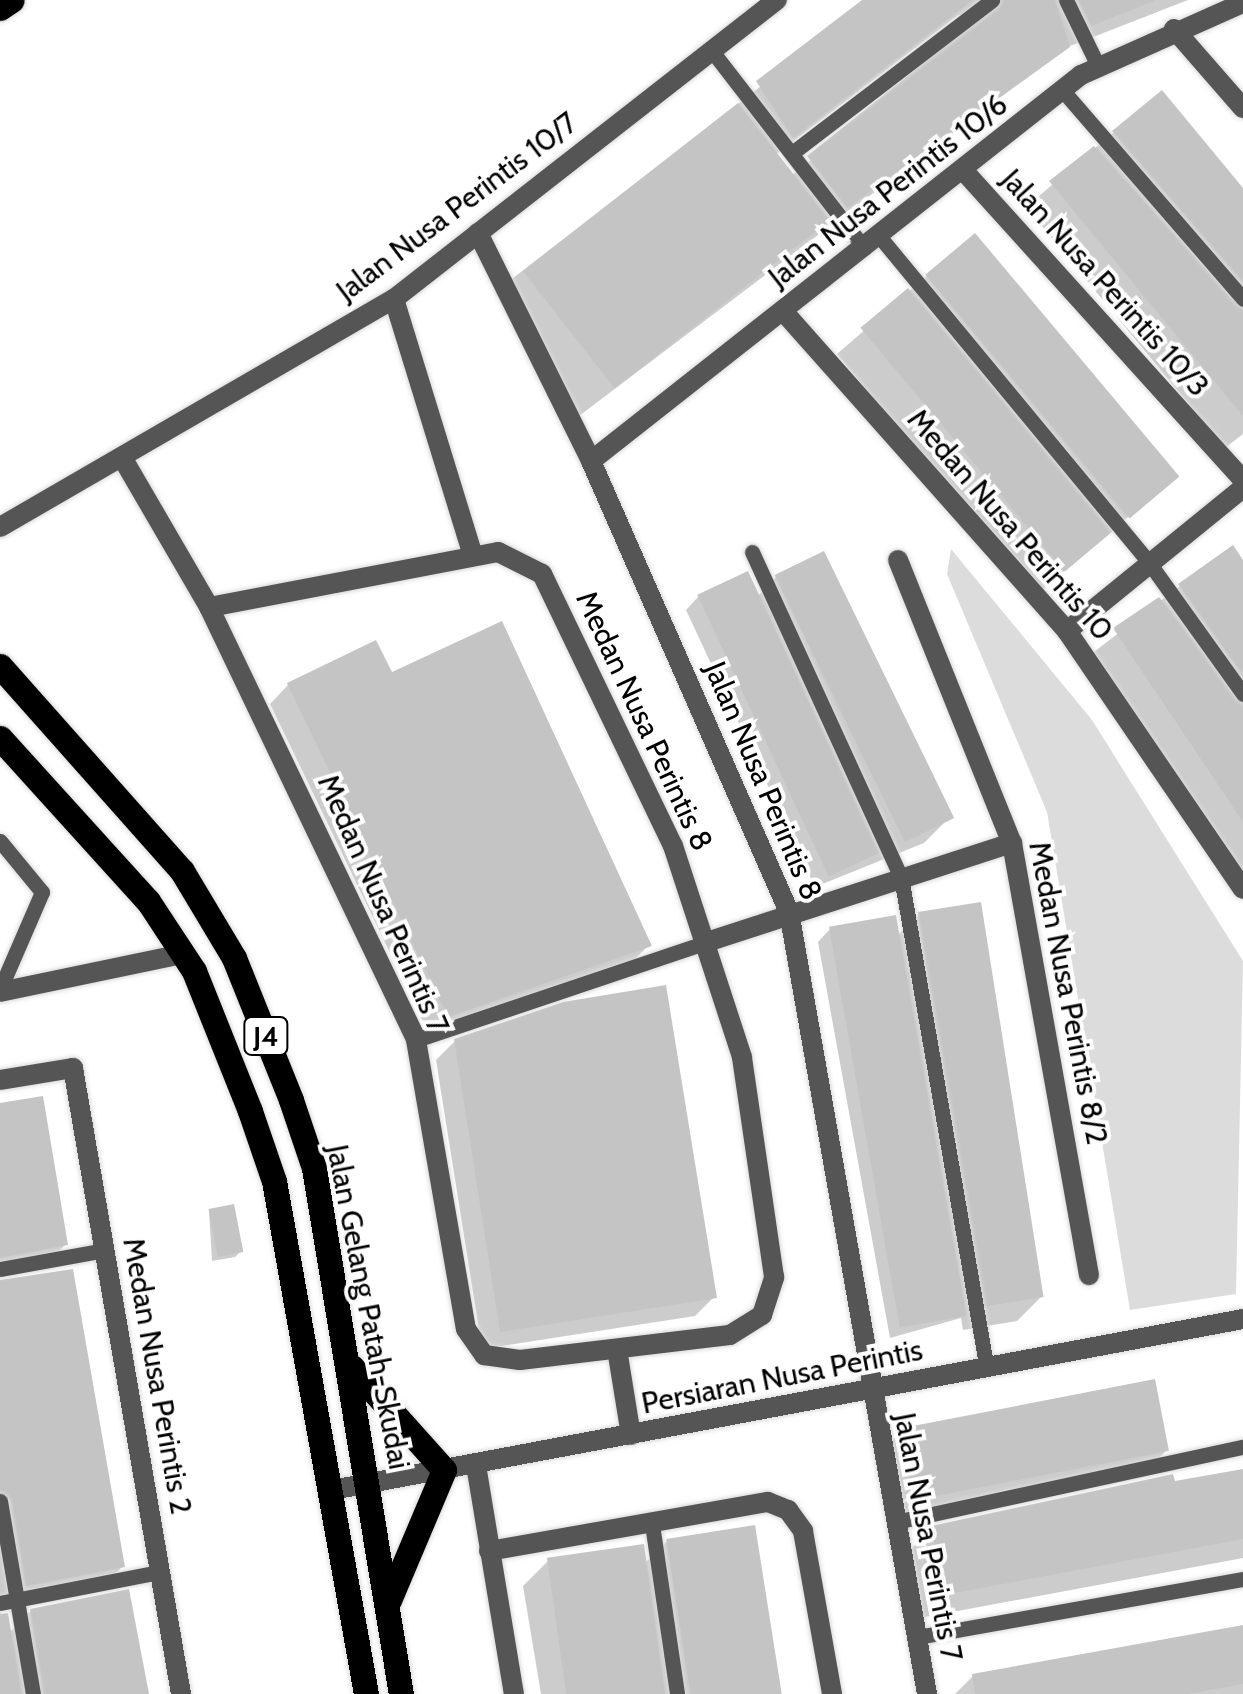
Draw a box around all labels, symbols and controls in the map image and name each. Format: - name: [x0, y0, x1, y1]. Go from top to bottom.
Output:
- street label: Jalan Nusa Perintis 10/6: [761, 87, 1015, 295]
- street label: Jalan Nusa Perintis 10/7: [330, 105, 584, 309]
- street label: Jalan Nusa Perintis 10/3: [994, 162, 1216, 404]
- street label: Medan Nusa Perintis 10: [900, 402, 1120, 648]
- street label: Medan Nusa Perintis 8: [568, 585, 720, 857]
- street label: Jalan Nusa Perintis 8: [697, 657, 829, 905]
- street label: Medan Nusa Perintis 7: [310, 769, 456, 1039]
- street label: Medan Nusa Perintis 8/2: [1021, 839, 1115, 1147]
- road number: J4: [241, 1013, 291, 1059]
- street label: Jalan Gelang Patah-Skudai: [319, 1142, 417, 1472]
- street label: Medan Nusa Perintis 2: [115, 1235, 199, 1517]
- street label: Persiaran Nusa Perintis: [638, 1332, 926, 1422]
- street label: Jalan Nusa Perintis 7: [886, 1410, 970, 1664]

